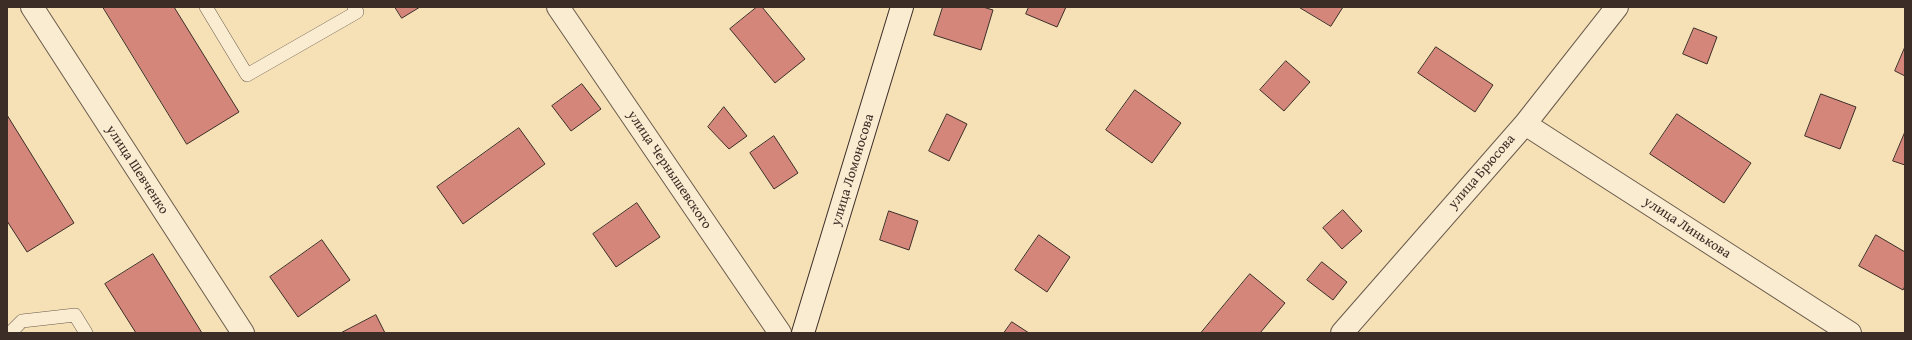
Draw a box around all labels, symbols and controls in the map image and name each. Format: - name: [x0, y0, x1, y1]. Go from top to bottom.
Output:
- street label: улица Чернышевского: [623, 108, 715, 232]
- street label: улица Ломоносова: [828, 112, 878, 228]
- street label: улица Шевченко: [102, 122, 172, 218]
- street label: улица Брюсова: [1445, 131, 1519, 213]
- street label: улица Линькова: [1640, 194, 1734, 262]

